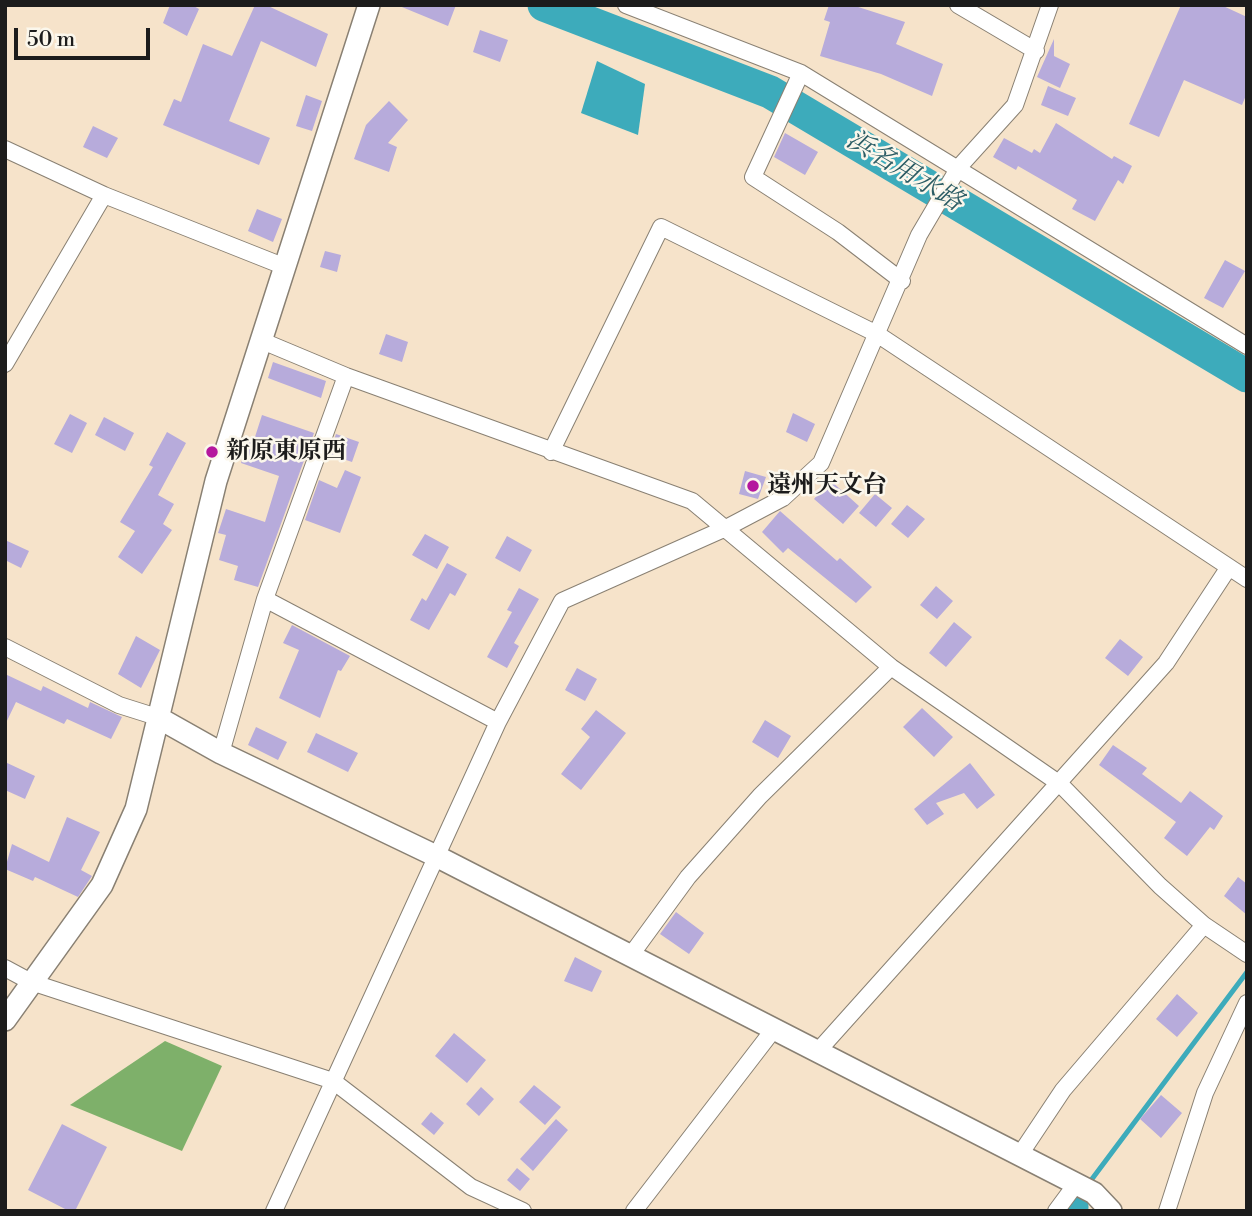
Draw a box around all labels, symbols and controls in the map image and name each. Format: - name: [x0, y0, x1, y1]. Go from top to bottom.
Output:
- scale bar: [18, 14, 154, 58]
- text: 50 m: [27, 27, 75, 53]
- water label: 浜名用水路: [840, 125, 968, 219]
- place label: 新原東原西: [226, 438, 346, 466]
- marker: 新原東原西: [204, 444, 220, 460]
- place label: 遠州天文台: [767, 472, 887, 500]
- marker: 遠州天文台: [745, 478, 761, 494]

